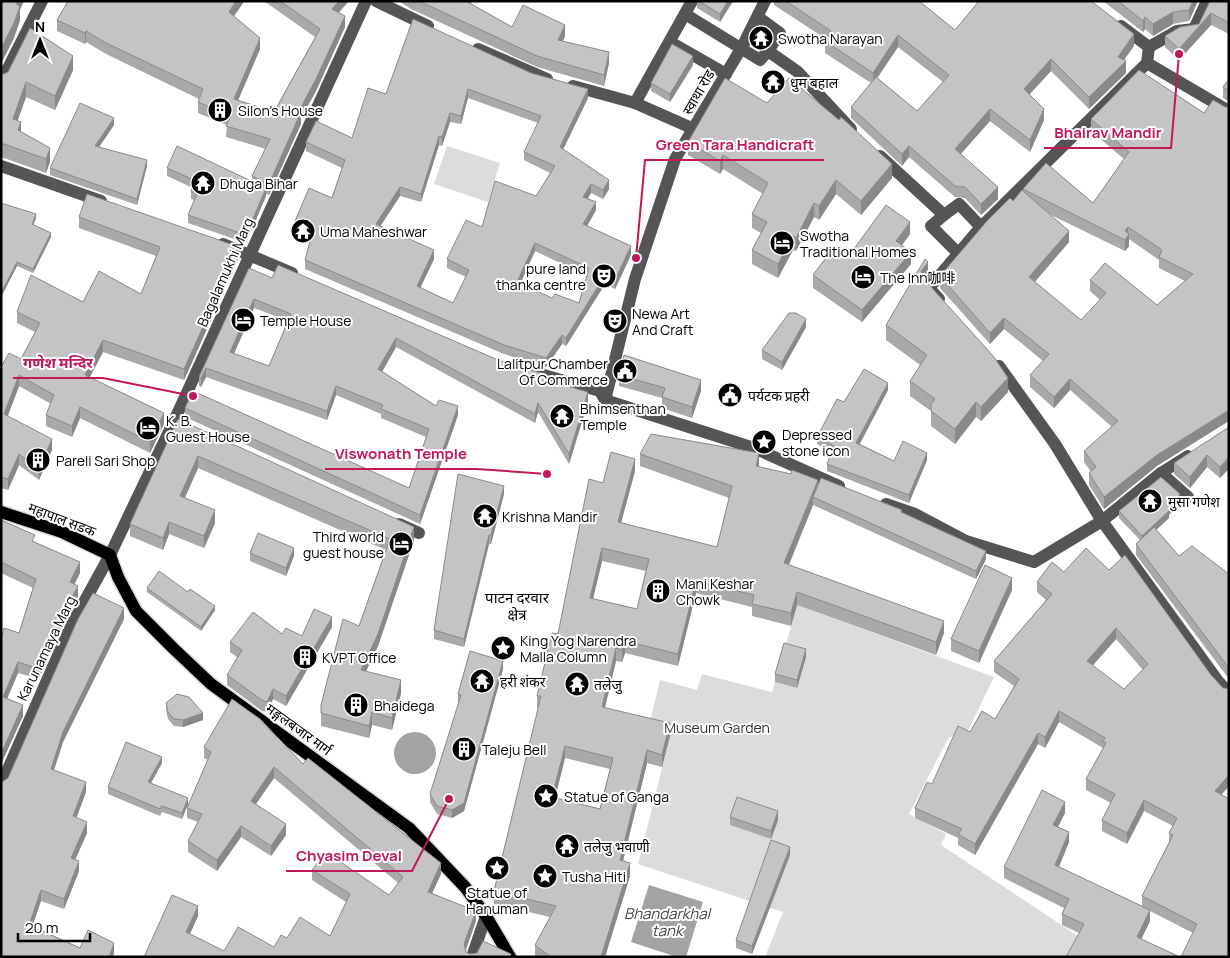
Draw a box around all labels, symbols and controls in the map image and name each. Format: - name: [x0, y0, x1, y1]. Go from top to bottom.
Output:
- north arrow: [15, 15, 65, 65]
- text: N: [35, 17, 45, 36]
- temple icon: Swotha Narayan: [748, 25, 774, 51]
- place label: Swotha Narayan: [778, 29, 883, 48]
- street label: स्वाथा रोड: [678, 66, 719, 118]
- temple icon: धुम बहाल: [760, 69, 786, 95]
- place label: धुम बहाल: [790, 73, 839, 93]
- building icon: Silon's House: [207, 97, 233, 123]
- place label: Silon's House: [238, 101, 323, 120]
- callout: Bhairav Mandir: [1044, 118, 1171, 148]
- text: Bhairav Mandir: [1054, 122, 1162, 143]
- callout: Green Tara Handicraft: [645, 130, 824, 160]
- text: Green Tara Handicraft: [656, 134, 814, 155]
- temple icon: Dhuga Bihar: [190, 170, 216, 196]
- place label: Dhuga Bihar: [220, 174, 298, 193]
- street label: Bagalamukhi Marg: [192, 214, 258, 330]
- temple icon: Uma Maheshwar: [290, 218, 316, 244]
- place label: Uma Maheshwar: [320, 222, 427, 241]
- place label: Swotha Traditional Homes: [800, 226, 916, 261]
- hotel icon: Swotha Traditional Homes: [769, 230, 795, 256]
- place label: pure land thanka centre: [496, 259, 586, 294]
- theatre icon: pure land thanka centre: [591, 263, 617, 289]
- hotel icon: The Inn咖啡: [850, 264, 876, 290]
- place label: The Inn咖啡: [880, 268, 956, 287]
- place label: Newa Art And Craft: [632, 304, 694, 339]
- hotel icon: Temple House: [230, 307, 256, 333]
- theatre icon: Newa Art And Craft: [602, 308, 628, 334]
- place label: Temple House: [260, 311, 351, 330]
- callout: गणेश मन्दिर: [13, 348, 103, 378]
- text: गणेश मन्दिर: [23, 352, 93, 373]
- place label: Lalitpur Chamber Of Commerce: [497, 354, 608, 389]
- public building icon: Lalitpur Chamber Of Commerce: [612, 358, 638, 384]
- public building icon: पर्यटक प्रहरी: [717, 382, 743, 408]
- place label: पर्यटक प्रहरी: [748, 386, 810, 405]
- place label: Bhimsenthan Temple: [580, 399, 666, 434]
- temple icon: Bhimsenthan Temple: [549, 403, 575, 429]
- place label: K. B. Guest House: [166, 411, 250, 446]
- hotel icon: K. B. Guest House: [135, 415, 161, 441]
- place label: Depressed stone icon: [782, 425, 852, 460]
- place icon: Depressed stone icon: [751, 429, 777, 455]
- callout: Viswonath Temple: [325, 439, 477, 469]
- text: Viswonath Temple: [335, 443, 467, 464]
- building icon: Pareli Sari Shop: [25, 447, 51, 473]
- place label: Pareli Sari Shop: [56, 451, 155, 470]
- temple icon: मुसा गणेश: [1137, 488, 1163, 514]
- place label: मुसा गणेश: [1168, 492, 1220, 512]
- street label: महापाल सडक: [25, 497, 99, 541]
- temple icon: Krishna Mandir: [472, 503, 498, 529]
- place label: Krishna Mandir: [502, 507, 598, 526]
- place label: Third world guest house: [303, 527, 384, 562]
- hotel icon: Third world guest house: [388, 531, 414, 557]
- place label: Mani Keshar Chowk: [676, 574, 754, 609]
- building icon: Mani Keshar Chowk: [645, 578, 671, 604]
- district label: पाटन दरवार क्षेत्र: [485, 587, 550, 625]
- street label: Karunamaya Marg: [12, 592, 80, 704]
- place label: King Yog Narendra Malla Column: [520, 631, 636, 666]
- place icon: King Yog Narendra Malla Column: [490, 635, 516, 661]
- building icon: KVPT Office: [292, 644, 318, 670]
- place label: KVPT Office: [322, 648, 397, 667]
- temple icon: हरी शंकर: [469, 668, 495, 694]
- temple icon: तलेजु: [564, 671, 590, 697]
- place label: हरी शंकर: [500, 672, 546, 691]
- place label: तलेजु: [594, 675, 623, 695]
- building icon: Bhaidega: [343, 692, 369, 718]
- place label: Bhaidega: [374, 696, 435, 715]
- street label: मङ्गलबजार मार्ग: [262, 699, 337, 760]
- park label: Museum Garden: [664, 718, 770, 737]
- building icon: Taleju Bell: [451, 736, 477, 762]
- place label: Taleju Bell: [482, 740, 547, 759]
- place icon: Statue of Ganga: [533, 783, 559, 809]
- place label: Statue of Ganga: [564, 787, 669, 806]
- temple icon: तलेजु भवाणी: [554, 833, 580, 859]
- place label: तलेजु भवाणी: [584, 837, 650, 857]
- callout: Chyasim Deval: [286, 841, 412, 871]
- text: Chyasim Deval: [296, 845, 402, 866]
- place icon: Statue of Hanuman: [484, 855, 510, 881]
- place icon: Tusha Hiti: [532, 863, 558, 889]
- place label: Tusha Hiti: [562, 867, 626, 886]
- place label: Statue of Hanuman: [466, 883, 528, 918]
- water label: Bhandarkhal tank: [624, 903, 713, 941]
- scale bar: [18, 910, 90, 942]
- text: 20 m: [25, 917, 58, 938]

